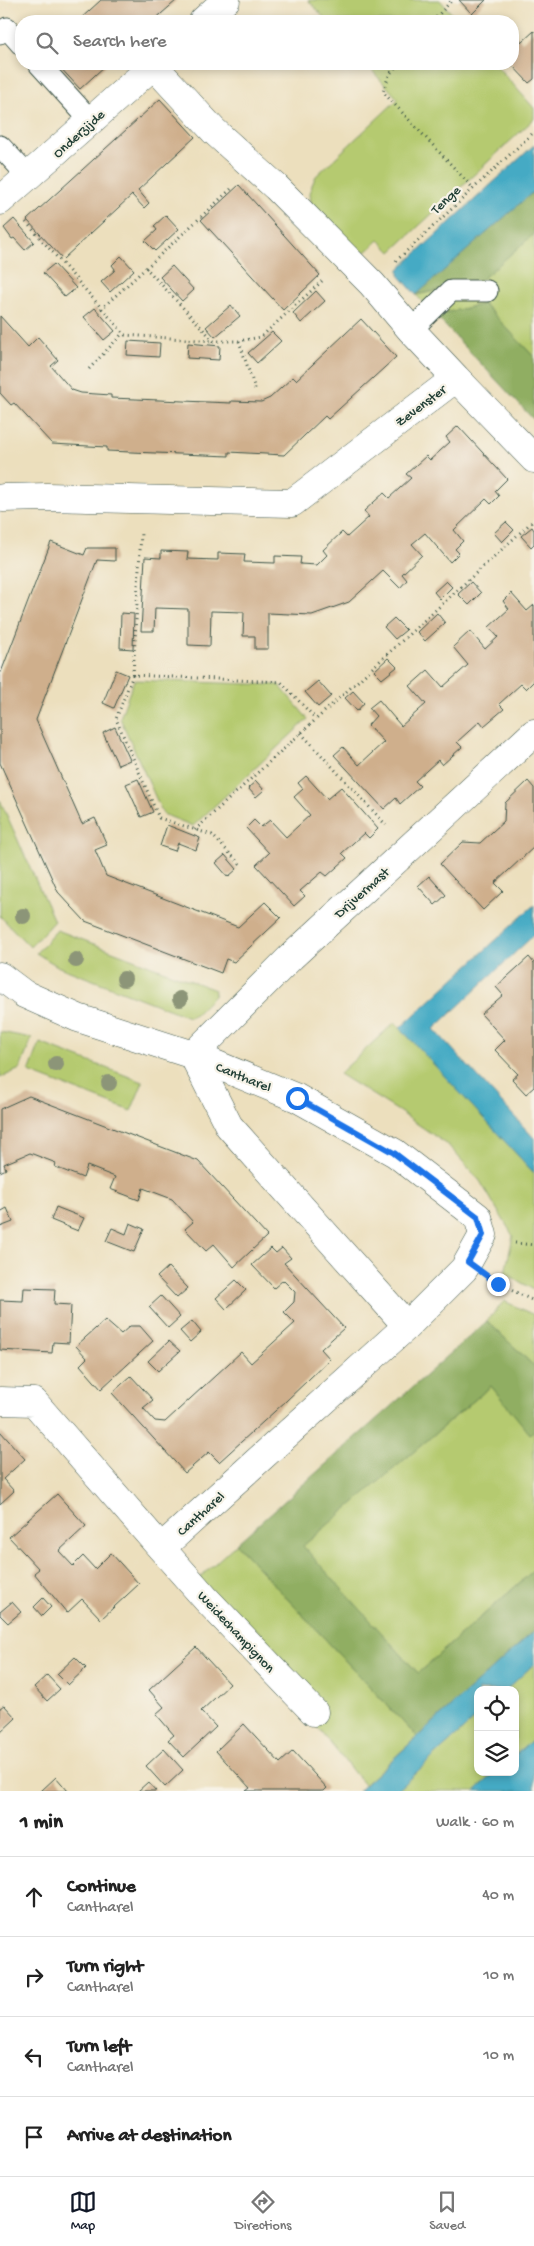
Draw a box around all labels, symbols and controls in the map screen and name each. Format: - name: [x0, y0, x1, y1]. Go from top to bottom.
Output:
- search box: [15, 15, 519, 70]
- icon: search: [33, 29, 61, 57]
- text: Search here: [73, 31, 167, 54]
- street label: Onderzijde: [50, 107, 110, 163]
- street label: Tenge: [428, 182, 466, 219]
- street label: Zevenster: [393, 382, 451, 432]
- street label: Drijvermast: [331, 864, 395, 924]
- street label: Cantharel: [213, 1060, 273, 1097]
- route start: [286, 1087, 309, 1110]
- route end: [487, 1273, 510, 1296]
- street label: Cantharel: [174, 1489, 229, 1541]
- street label: Weidechampignon: [193, 1588, 278, 1678]
- map controls: [474, 1686, 519, 1776]
- button: locate: [474, 1686, 519, 1731]
- button: layers: [474, 1731, 519, 1776]
- text: 1 min: [20, 1811, 63, 1836]
- text: Walk · 60 m: [436, 1814, 514, 1833]
- text: Continue: [67, 1876, 136, 1899]
- icon: ahead: [20, 1883, 48, 1911]
- text: 40 m: [482, 1887, 514, 1906]
- text: Cantharel: [67, 1899, 134, 1918]
- text: Turn right: [67, 1956, 143, 1979]
- icon: right: [20, 1963, 48, 1991]
- text: 10 m: [483, 1967, 514, 1986]
- text: Cantharel: [67, 1979, 134, 1998]
- text: Turn left: [67, 2036, 131, 2059]
- icon: left: [20, 2043, 48, 2071]
- text: 10 m: [483, 2047, 514, 2066]
- text: Cantharel: [67, 2059, 134, 2078]
- icon: arrive: [20, 2123, 48, 2151]
- text: Arrive at destination: [67, 2125, 231, 2148]
- tab: Map: [69, 2188, 97, 2235]
- tab: Directions: [235, 2188, 292, 2235]
- tab: Saved: [429, 2188, 465, 2235]

